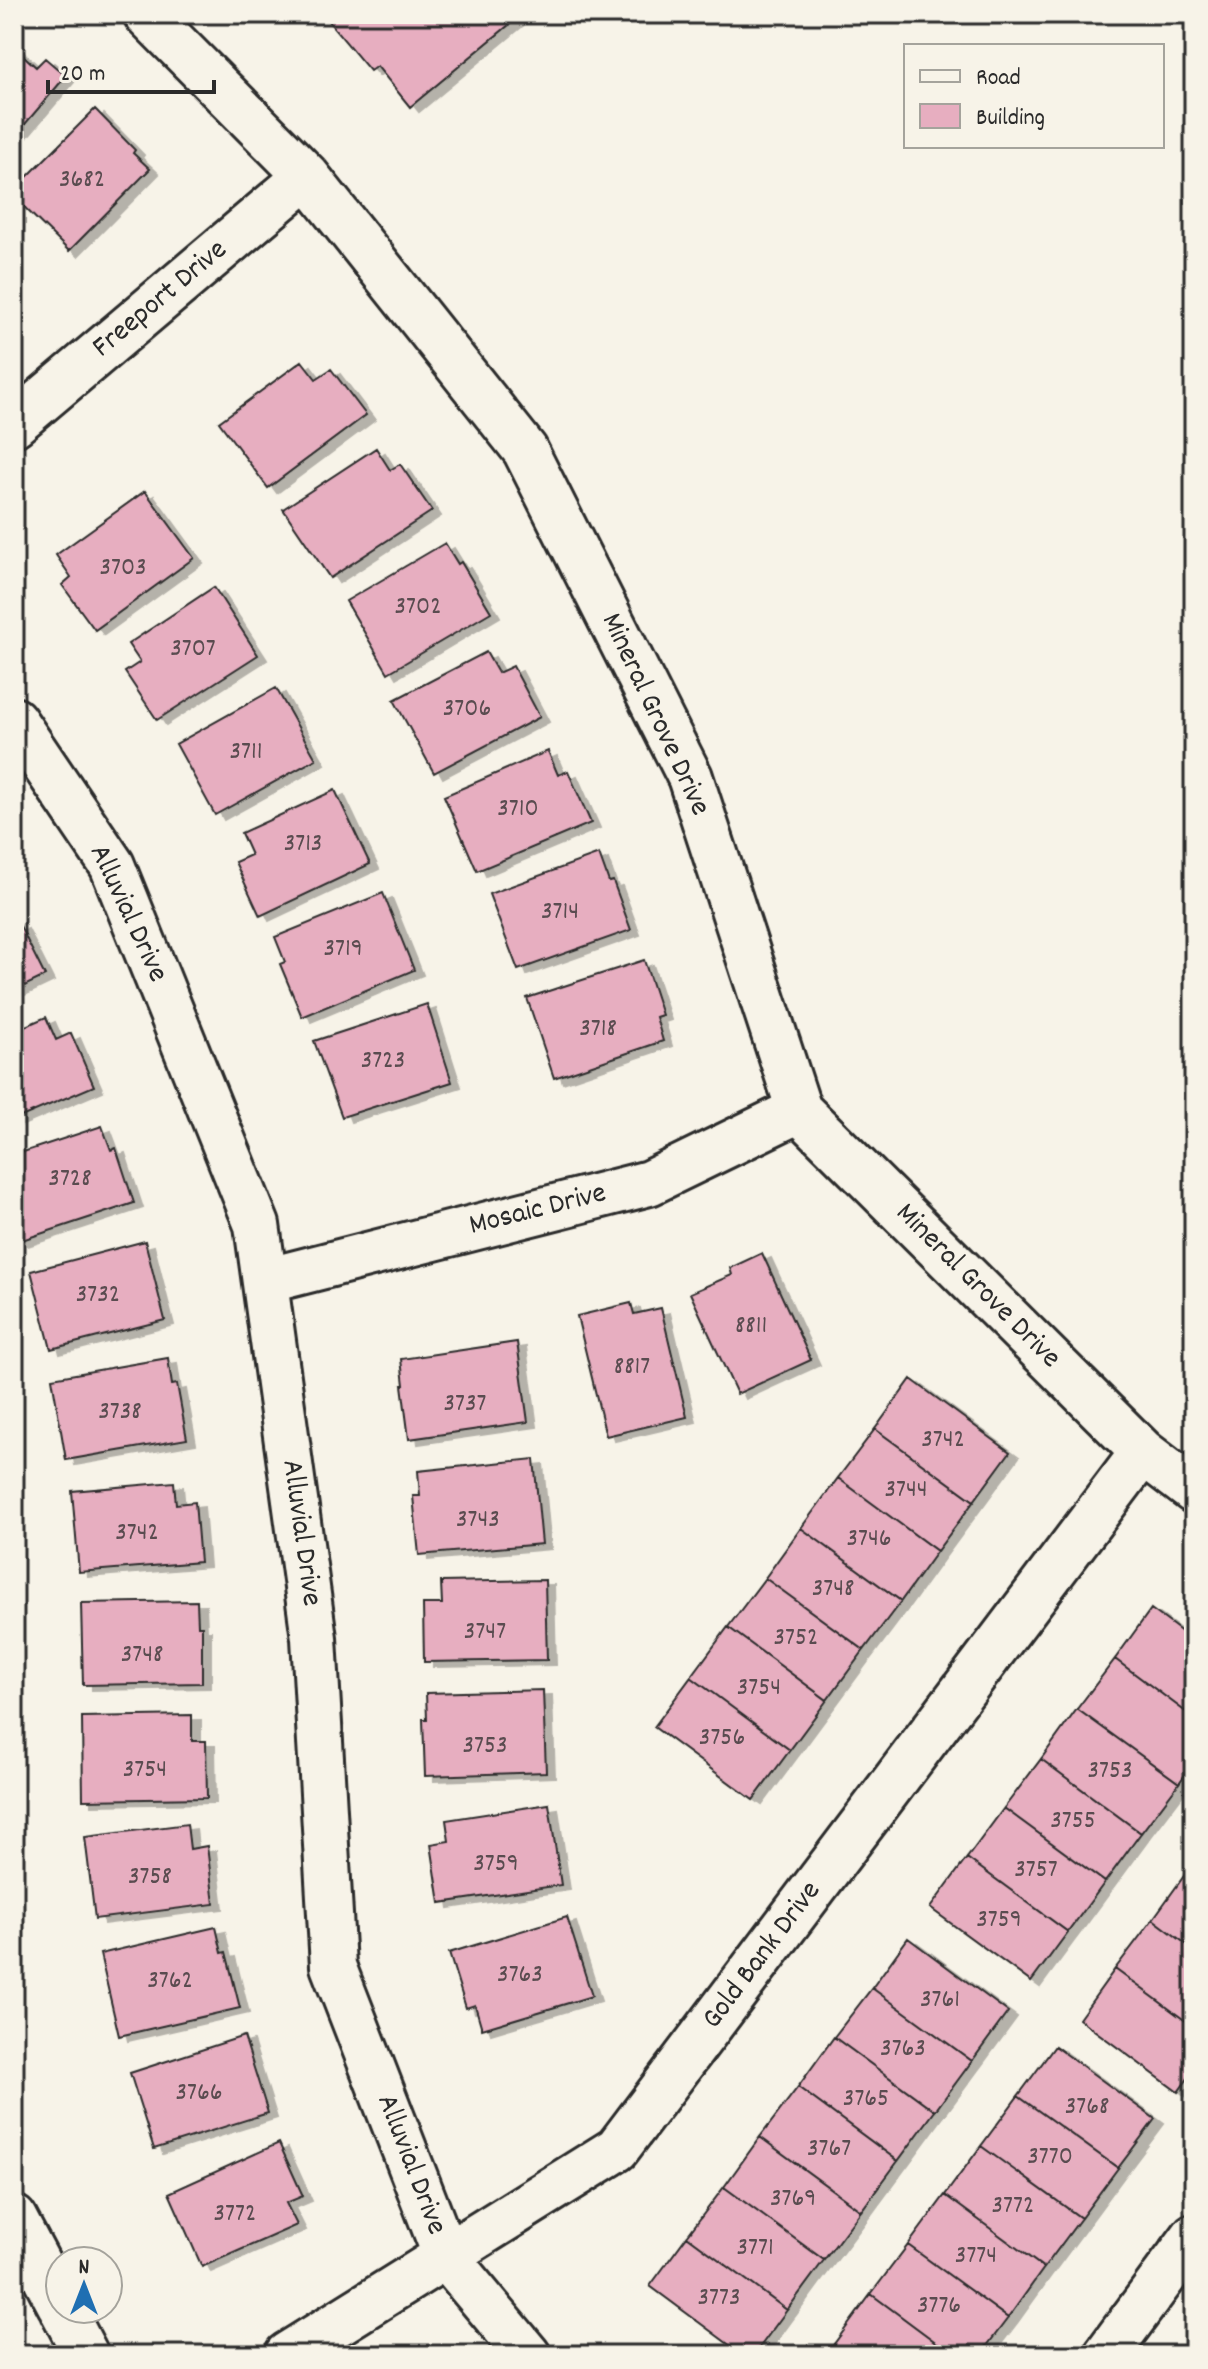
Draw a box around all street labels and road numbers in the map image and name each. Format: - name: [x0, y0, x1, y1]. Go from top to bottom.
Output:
- street label: Freeport Drive: [84, 231, 238, 369]
- street label: Mineral Grove Drive: [588, 607, 720, 823]
- street label: Alluvial Drive: [76, 838, 178, 990]
- street label: Mosaic Drive: [465, 1173, 611, 1249]
- street label: Mineral Grove Drive: [884, 1194, 1070, 1380]
- street label: Alluvial Drive: [268, 1457, 332, 1609]
- street label: Gold Bank Drive: [693, 1873, 833, 2039]
- street label: Alluvial Drive: [364, 2088, 456, 2242]

